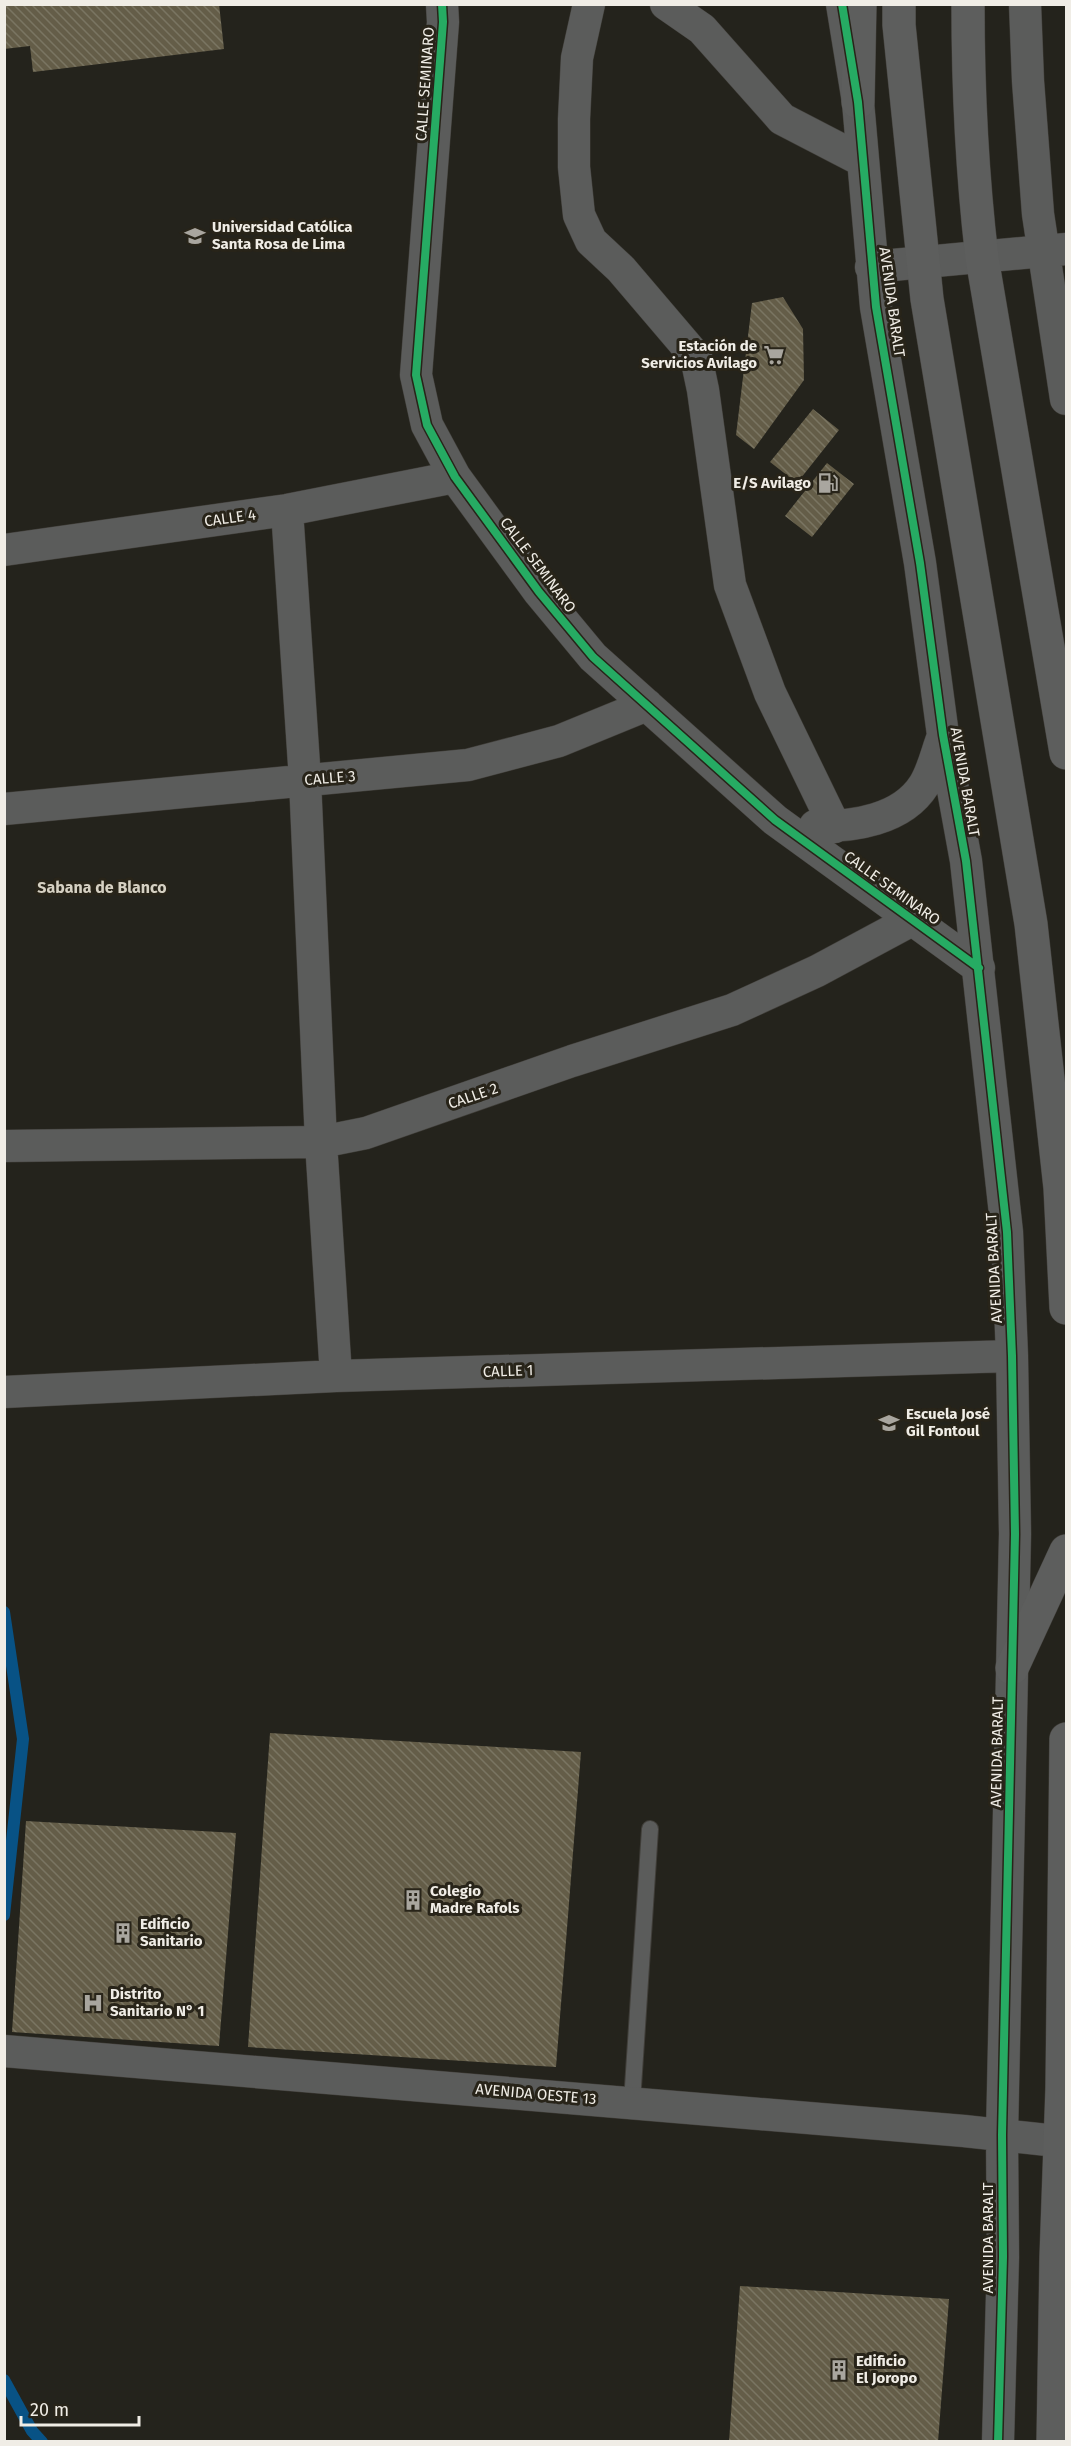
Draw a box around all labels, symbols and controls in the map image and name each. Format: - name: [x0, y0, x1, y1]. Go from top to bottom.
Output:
- street label: CALLE SEMINARO: [412, 26, 438, 142]
- place label: Universidad Católica Santa Rosa de Lima: [212, 218, 353, 253]
- school or university icon: Universidad Católica Santa Rosa de Lima: [183, 224, 207, 248]
- street label: AVENIDA BARALT: [875, 246, 909, 358]
- place label: Estación de Servicios Avilago: [641, 337, 757, 372]
- supermarket icon: Estación de Servicios Avilago: [762, 343, 786, 367]
- fuel station icon: E/S Avilago: [816, 471, 840, 495]
- place label: E/S Avilago: [733, 474, 811, 492]
- street label: CALLE 4: [203, 505, 257, 531]
- street label: CALLE SEMINARO: [496, 514, 580, 616]
- street label: AVENIDA BARALT: [947, 726, 984, 838]
- street label: CALLE 3: [304, 767, 356, 789]
- street label: CALLE SEMINARO: [840, 847, 944, 929]
- district label: Sabana de Blanco: [37, 878, 167, 897]
- street label: CALLE 2: [446, 1079, 500, 1113]
- street label: AVENIDA BARALT: [982, 1212, 1006, 1324]
- street label: CALLE 1: [482, 1361, 534, 1381]
- place label: Escuela José Gil Fontoul: [906, 1405, 990, 1440]
- school or university icon: Escuela José Gil Fontoul: [877, 1411, 901, 1435]
- street label: AVENIDA BARALT: [987, 1696, 1007, 1808]
- place label: Colegio Madre Rafols: [430, 1882, 519, 1917]
- building icon: Colegio Madre Rafols: [401, 1888, 425, 1912]
- place label: Edificio Sanitario: [140, 1915, 203, 1950]
- building icon: Edificio Sanitario: [111, 1921, 135, 1945]
- place label: Distrito Sanitario N° 1: [110, 1985, 204, 2020]
- hospital icon: Distrito Sanitario N° 1: [81, 1991, 105, 2015]
- street label: AVENIDA OESTE 13: [475, 2080, 597, 2108]
- street label: AVENIDA BARALT: [979, 2182, 997, 2293]
- place label: Edificio El Joropo: [856, 2352, 918, 2387]
- building icon: Edificio El Joropo: [827, 2358, 851, 2382]
- scale bar: [21, 2389, 140, 2427]
- text: 20 m: [30, 2399, 69, 2421]

